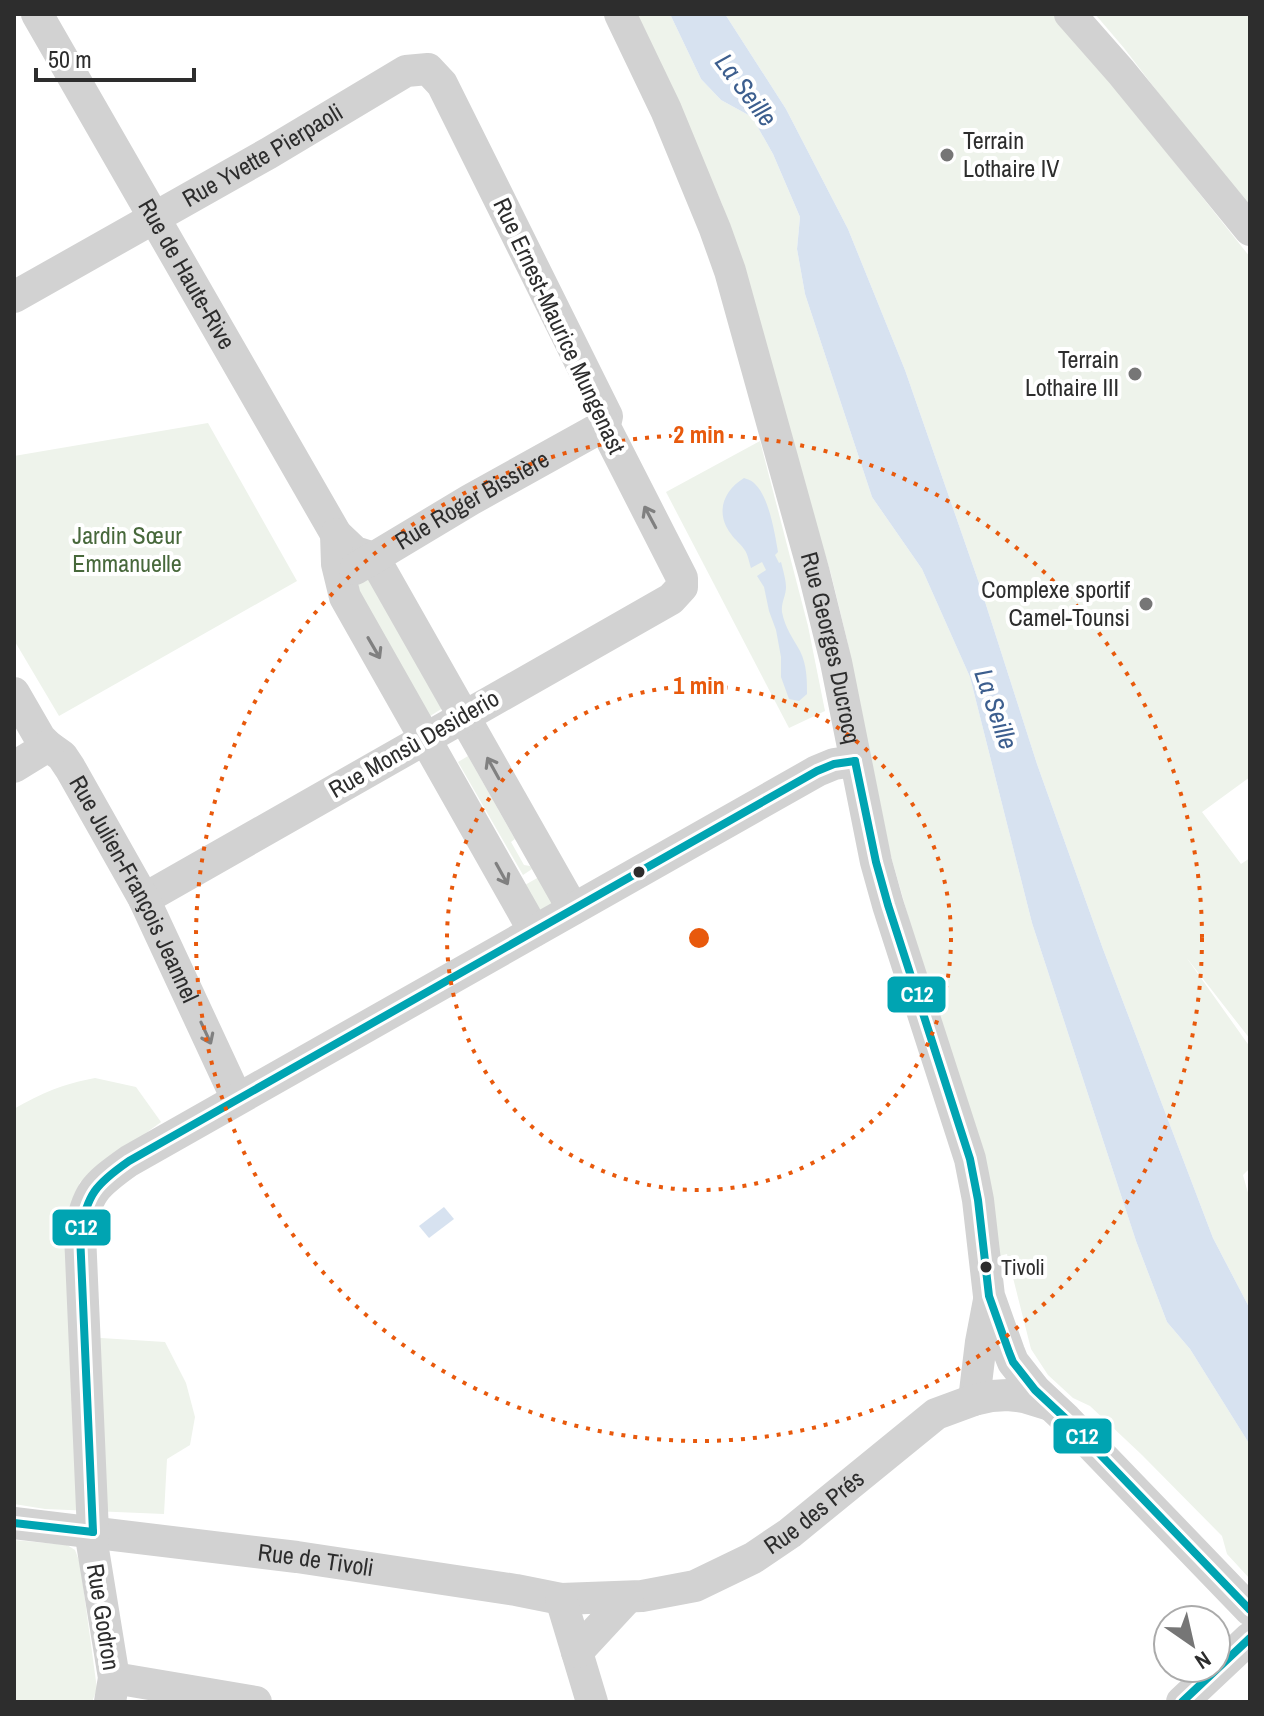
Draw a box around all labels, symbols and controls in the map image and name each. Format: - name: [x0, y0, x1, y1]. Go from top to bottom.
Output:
- scale bar: [36, 32, 194, 82]
- text: 50 m: [48, 43, 92, 75]
- water label: La Seille: [707, 46, 785, 133]
- street label: Rue Yvette Pierpaoli: [176, 96, 348, 214]
- place label: Terrain Lothaire IV: [963, 124, 1059, 184]
- marker: Terrain Lothaire IV: [938, 146, 956, 164]
- street label: Rue Ernest-Maurice Mungenast: [486, 192, 634, 459]
- street label: Rue de Haute-Rive: [132, 193, 243, 355]
- place label: Terrain Lothaire III: [1025, 343, 1119, 403]
- marker: Terrain Lothaire III: [1126, 365, 1144, 383]
- text: 2 min: [673, 418, 725, 450]
- street label: Rue Roger Bissière: [389, 442, 555, 556]
- one-way arrow: [642, 505, 658, 529]
- park label: Jardin Sœur Emmanuelle: [72, 519, 182, 579]
- street label: Rue Georges Ducrocq: [794, 548, 869, 746]
- place label: Complexe sportif Camel-Tounsi: [981, 573, 1131, 633]
- marker: Complexe sportif Camel-Tounsi: [1137, 595, 1155, 613]
- one-way arrow: [367, 635, 382, 659]
- water label: La Seille: [966, 664, 1027, 754]
- text: 1 min: [673, 669, 725, 701]
- street label: Rue Monsù Desiderio: [323, 681, 504, 805]
- one-way arrow: [485, 757, 500, 781]
- street label: Rue Julien-François Jeannel: [62, 769, 207, 1007]
- one-way arrow: [494, 862, 510, 885]
- unlabelled marker: [631, 864, 647, 880]
- centre of rings: [685, 924, 713, 952]
- line badge: C12: [886, 975, 947, 1014]
- text: C12: [900, 979, 934, 1009]
- one-way arrow: [199, 1021, 214, 1045]
- line badge: C12: [51, 1208, 112, 1247]
- text: C12: [64, 1212, 98, 1242]
- place label: Tivoli: [1001, 1252, 1045, 1282]
- marker: Tivoli: [978, 1259, 994, 1275]
- line badge: C12: [1052, 1417, 1113, 1455]
- text: C12: [1065, 1421, 1099, 1451]
- street label: Rue des Prés: [757, 1462, 870, 1561]
- street label: Rue de Tivoli: [256, 1535, 376, 1583]
- street label: Rue Godron: [80, 1561, 128, 1672]
- north arrow: [1152, 1604, 1232, 1684]
- text: N: [1189, 1645, 1217, 1677]

